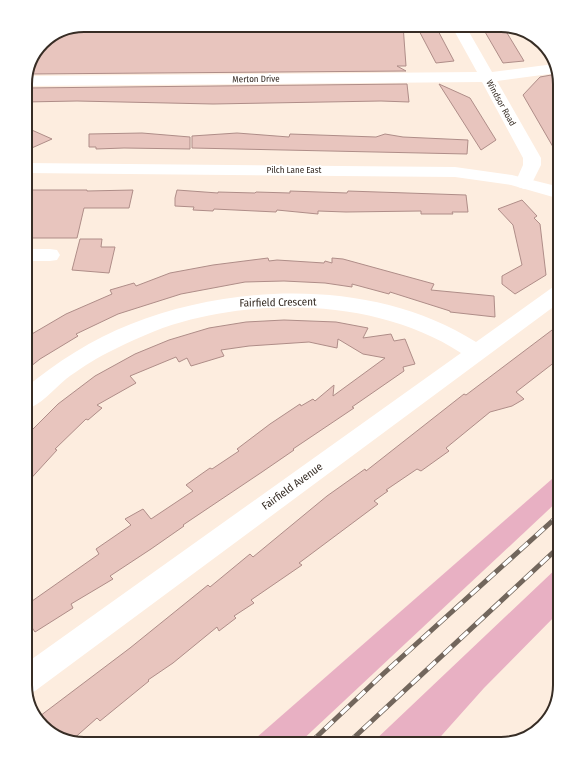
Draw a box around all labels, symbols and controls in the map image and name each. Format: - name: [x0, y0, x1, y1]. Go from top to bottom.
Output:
- street label: Merton Drive: [232, 74, 280, 84]
- street label: Windsor Road: [484, 78, 518, 128]
- street label: Pilch Lane East: [267, 165, 322, 175]
- street label: Fairfield Crescent: [239, 295, 317, 310]
- street label: Fairfield Avenue: [259, 460, 325, 513]

